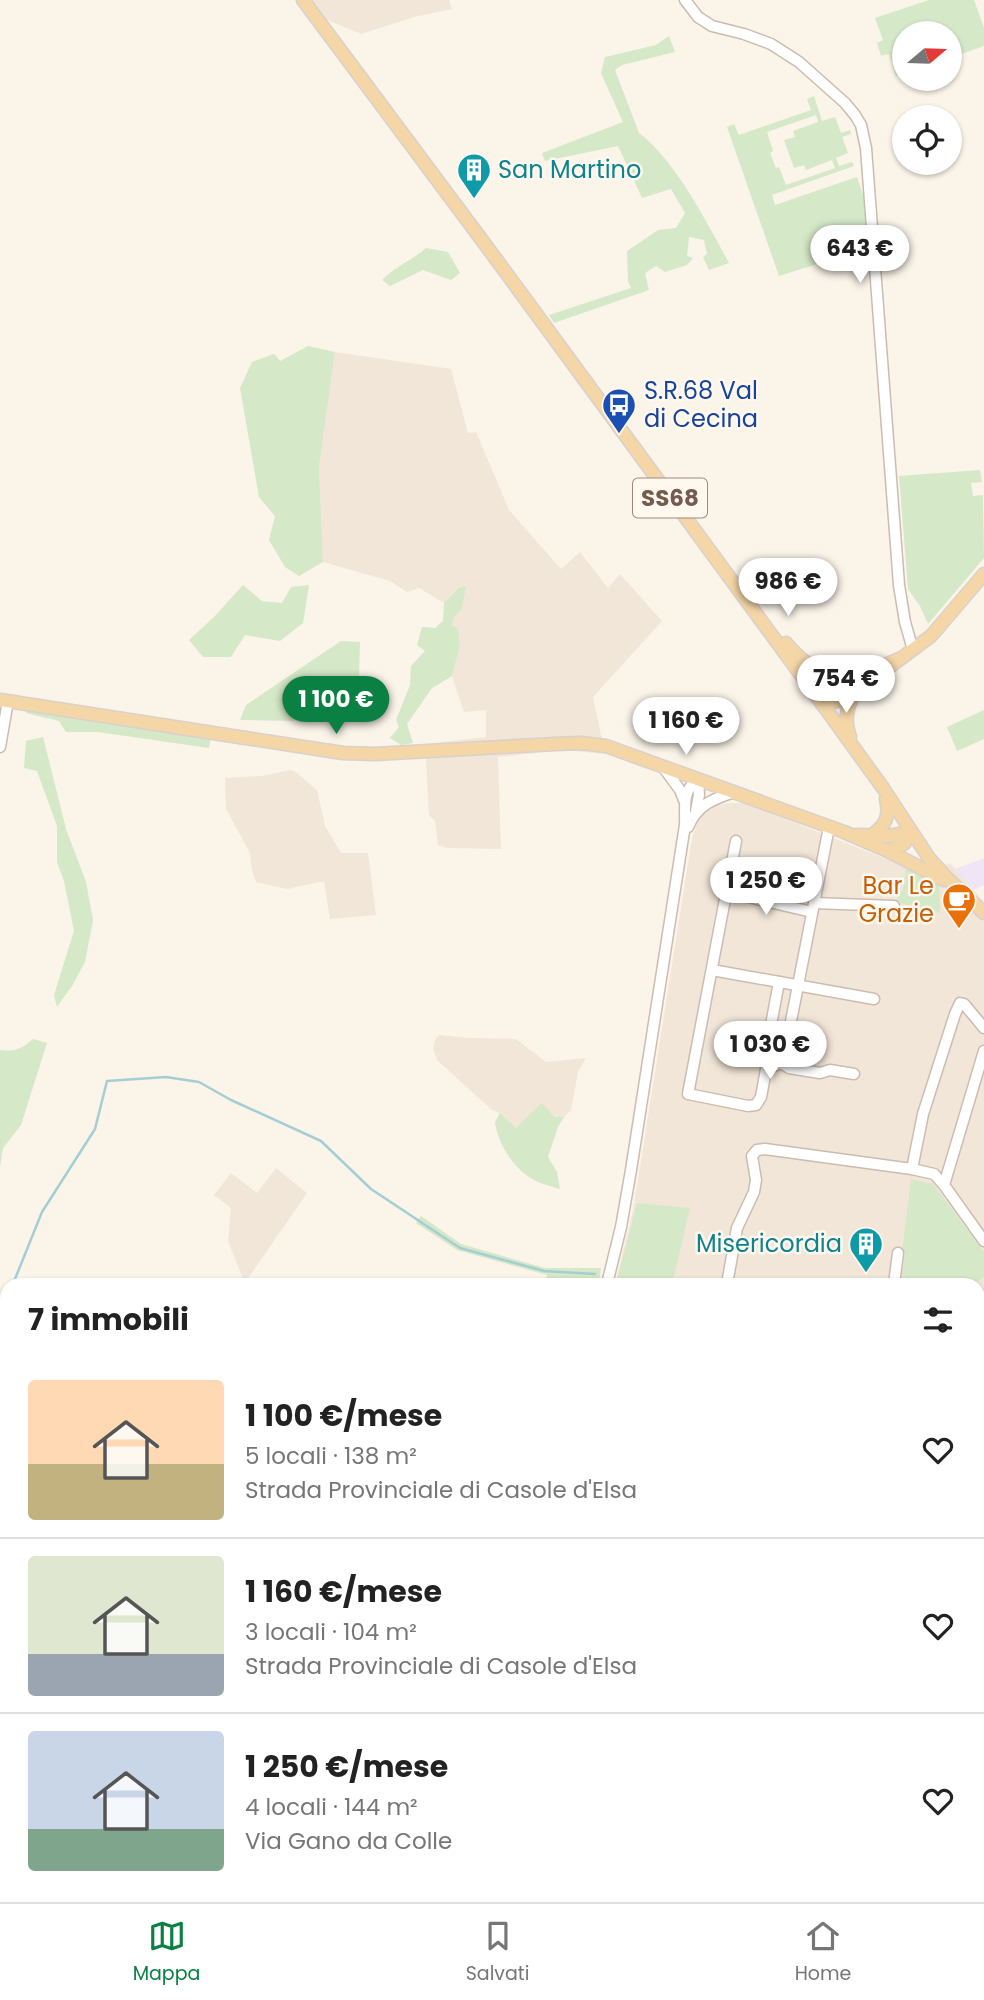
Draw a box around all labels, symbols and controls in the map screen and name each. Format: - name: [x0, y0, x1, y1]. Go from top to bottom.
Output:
- north arrow: [892, 21, 962, 91]
- map controls: [892, 21, 962, 175]
- button: locate: [892, 105, 962, 175]
- building icon: San Martino: [455, 151, 493, 200]
- place label: San Martino: [498, 153, 641, 186]
- pin: 643 €: [811, 226, 909, 285]
- text: 643 €: [826, 232, 894, 264]
- place label: S.R.68 Val di Cecina: [644, 374, 758, 435]
- bus stop icon: S.R.68 Val di Cecina: [600, 386, 638, 435]
- road number: SS68: [633, 478, 707, 518]
- pin: 986 €: [739, 558, 837, 618]
- text: 986 €: [755, 565, 821, 597]
- pin: 754 €: [797, 656, 895, 715]
- text: 754 €: [813, 662, 879, 694]
- pin: 1 100 €: [271, 676, 401, 736]
- text: 1 100 €: [298, 683, 374, 715]
- pin: 1 160 €: [621, 698, 751, 757]
- text: 1 160 €: [648, 704, 724, 736]
- pin: 1 250 €: [701, 858, 831, 917]
- text: 1 250 €: [726, 864, 806, 896]
- place label: Bar Le Grazie: [858, 869, 934, 930]
- cafe icon: Bar Le Grazie: [940, 881, 978, 930]
- pin: 1 030 €: [705, 1021, 835, 1081]
- text: 1 030 €: [730, 1028, 810, 1060]
- building icon: Misericordia: [847, 1225, 885, 1274]
- place label: Misericordia: [696, 1227, 842, 1260]
- text: 7 immobili: [28, 1298, 189, 1341]
- icon: filters: [919, 1301, 957, 1339]
- text: 1 100 €/mese: [245, 1394, 442, 1437]
- icon: home: [84, 1408, 168, 1492]
- icon: heart: [919, 1431, 957, 1469]
- text: 5 locali · 138 m²: [245, 1440, 417, 1472]
- text: Strada Provinciale di Casole d'Elsa: [245, 1474, 637, 1506]
- text: 1 160 €/mese: [245, 1570, 442, 1613]
- icon: home: [84, 1584, 168, 1668]
- icon: heart: [919, 1607, 957, 1645]
- text: 3 locali · 104 m²: [245, 1616, 417, 1648]
- text: Strada Provinciale di Casole d'Elsa: [245, 1650, 637, 1682]
- text: 1 250 €/mese: [245, 1745, 448, 1788]
- icon: home: [84, 1759, 168, 1843]
- icon: heart: [919, 1782, 957, 1820]
- text: 4 locali · 144 m²: [245, 1791, 418, 1823]
- text: Via Gano da Colle: [245, 1825, 452, 1857]
- tab: Mappa: [133, 1917, 200, 1988]
- tab: Salvati: [466, 1917, 529, 1988]
- tab: Home: [795, 1917, 851, 1988]

